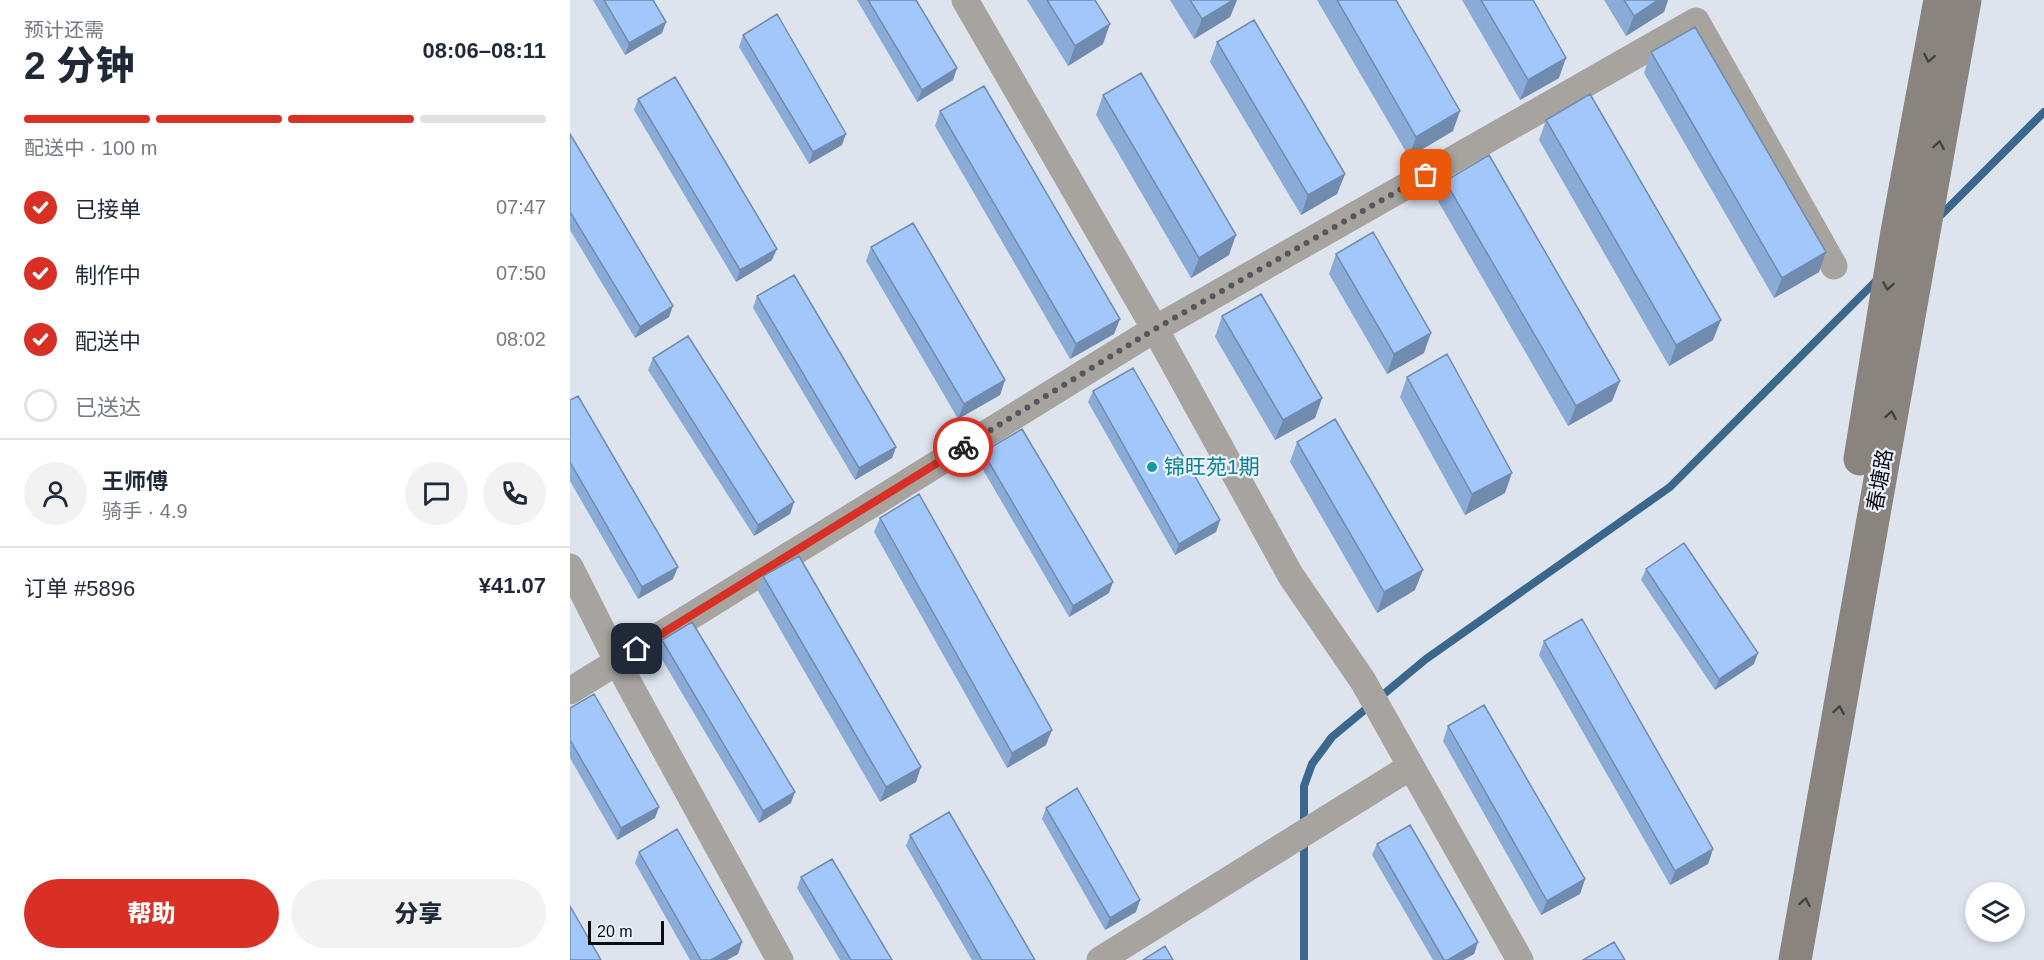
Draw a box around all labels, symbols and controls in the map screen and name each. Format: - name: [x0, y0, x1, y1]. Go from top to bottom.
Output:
- text: 预计还需: [24, 19, 104, 41]
- text: 08:06–08:11: [422, 38, 546, 63]
- text: 2 分钟: [24, 44, 135, 87]
- one-way arrow: [1924, 53, 1936, 62]
- text: 配送中 · 100 m: [24, 137, 157, 159]
- one-way arrow: [1933, 140, 1945, 150]
- pin: [1400, 149, 1451, 200]
- icon: bag: [1409, 158, 1442, 191]
- icon: check: [24, 191, 57, 224]
- text: 07:47: [496, 196, 546, 218]
- text: 已接单: [75, 197, 141, 222]
- icon: check: [24, 257, 57, 290]
- text: 07:50: [496, 262, 546, 284]
- text: 制作中: [75, 263, 141, 288]
- one-way arrow: [1883, 281, 1895, 290]
- icon: check: [24, 323, 57, 356]
- text: 08:02: [496, 328, 546, 350]
- text: 配送中: [75, 329, 141, 354]
- text: 已送达: [75, 395, 141, 420]
- one-way arrow: [1884, 410, 1897, 420]
- courier: [933, 417, 993, 477]
- icon: bike: [947, 431, 980, 464]
- street label: 春塘路: [1863, 447, 1896, 513]
- place label: 锦旺苑1期: [1164, 455, 1260, 478]
- marker: 锦旺苑1期: [1145, 460, 1159, 474]
- button: person: [24, 462, 87, 525]
- button: chat: [405, 462, 468, 525]
- button: phone: [483, 462, 546, 525]
- text: 王师傅: [102, 469, 168, 494]
- text: 骑手 · 4.9: [102, 500, 188, 522]
- text: ¥41.07: [479, 573, 546, 598]
- text: 订单 #5896: [24, 576, 135, 601]
- pin: [611, 623, 662, 674]
- icon: home: [620, 632, 653, 665]
- one-way arrow: [1832, 706, 1845, 716]
- button: 帮助: [24, 879, 279, 948]
- button: 分享: [291, 879, 546, 948]
- map controls: [1965, 882, 2025, 942]
- button: layers: [1965, 882, 2025, 942]
- one-way arrow: [1798, 898, 1811, 908]
- scale bar: [588, 918, 664, 946]
- text: 20 m: [597, 923, 633, 940]

